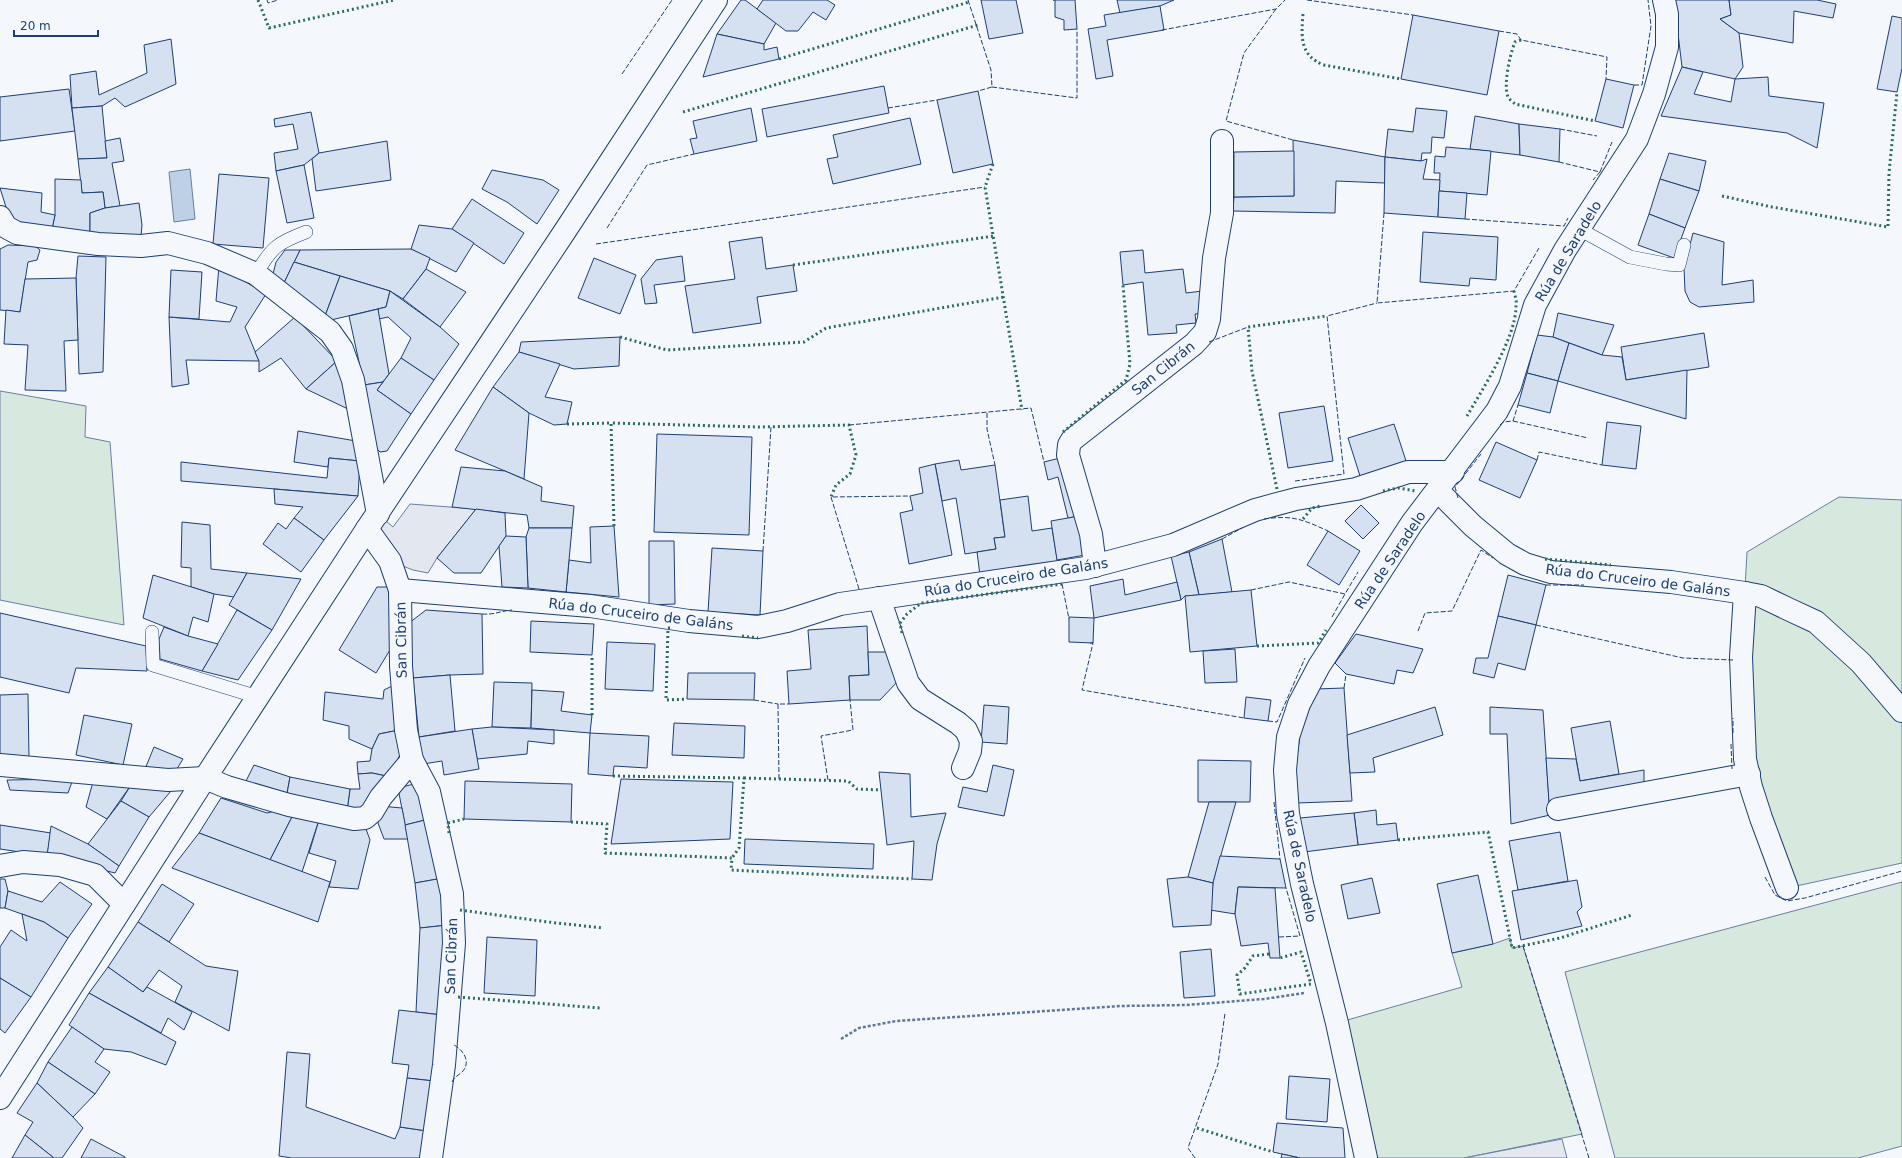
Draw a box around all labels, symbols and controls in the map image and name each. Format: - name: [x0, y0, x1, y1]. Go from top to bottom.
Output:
- scale bar: [14, 12, 98, 38]
- text: 20 m: [20, 19, 51, 33]
- street label: Rúa de Saradelo: [1532, 198, 1604, 304]
- street label: San Cibrán: [1128, 338, 1198, 398]
- street label: Rúa de Saradelo: [1351, 508, 1429, 612]
- street label: Rúa do Cruceiro de Galáns: [923, 555, 1109, 599]
- street label: Rúa do Cruceiro de Galáns: [1545, 561, 1731, 599]
- street label: Rúa do Cruceiro de Galáns: [548, 595, 734, 633]
- street label: San Cibrán: [392, 602, 410, 678]
- street label: Rúa de Saradelo: [1280, 808, 1320, 924]
- street label: San Cibrán: [442, 917, 460, 995]

